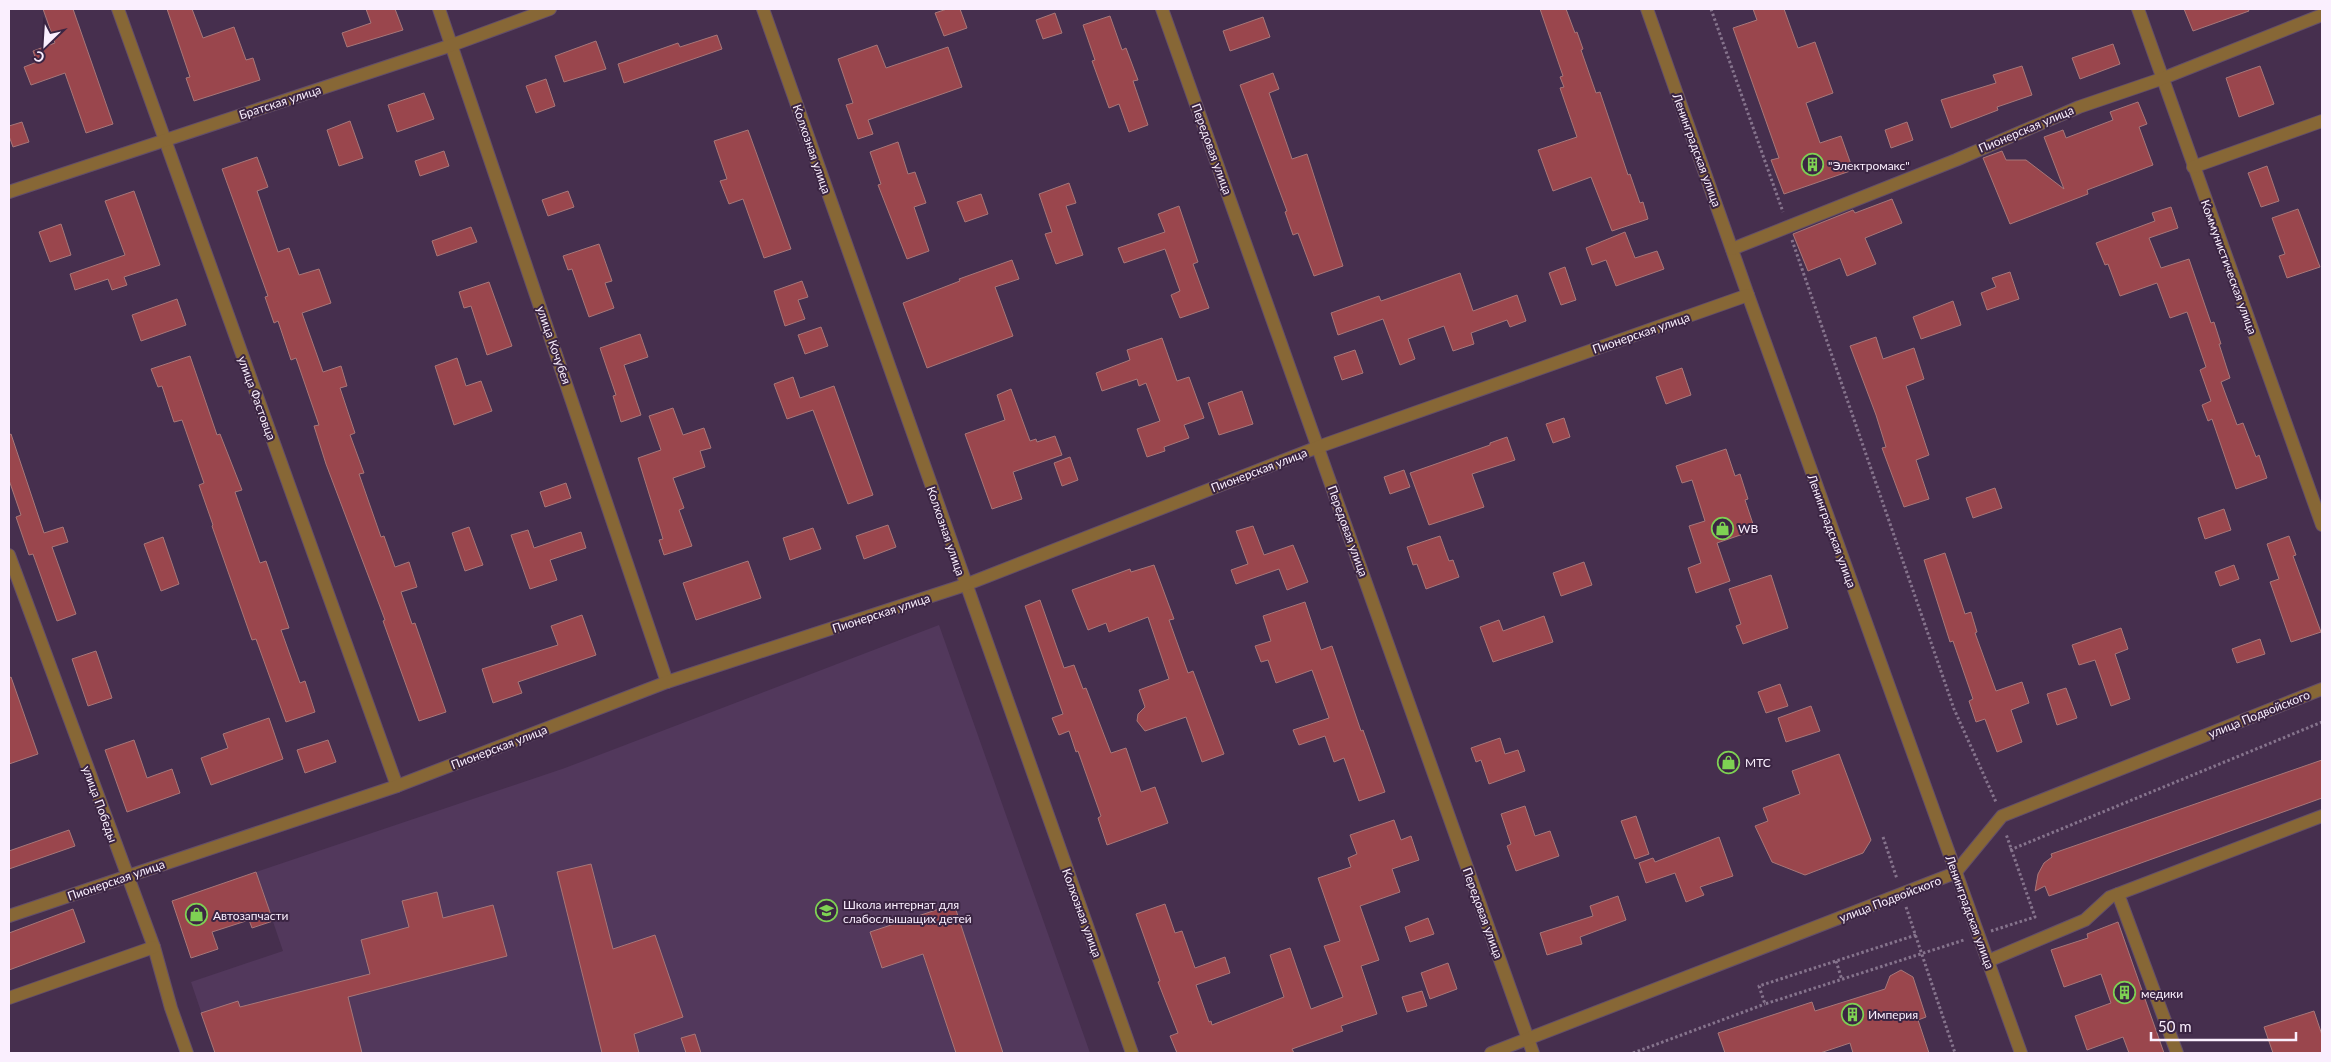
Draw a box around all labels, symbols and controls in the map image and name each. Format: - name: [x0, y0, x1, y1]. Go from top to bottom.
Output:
- north arrow: [20, 20, 70, 70]
- text: С: [31, 47, 47, 67]
- street label: Братская улица: [237, 82, 323, 122]
- street label: Ленинградская улица: [1669, 90, 1725, 209]
- street label: Передовая улица: [1189, 101, 1235, 197]
- street label: Колхозная улица: [790, 102, 834, 196]
- street label: Пионерская улица: [1976, 102, 2076, 156]
- building icon: "Электромакс": [1800, 153, 1824, 177]
- place label: "Электромакс": [1828, 158, 1910, 173]
- street label: Коммунистическая улица: [2198, 198, 2260, 336]
- street label: улица Кочубея: [534, 304, 574, 386]
- street label: Пионерская улица: [1590, 309, 1692, 357]
- street label: улица Фастовца: [235, 354, 279, 442]
- street label: Пионерская улица: [1209, 445, 1309, 495]
- street label: Ленинградская улица: [1804, 471, 1860, 590]
- street label: Передовая улица: [1325, 483, 1371, 579]
- street label: Колхозная улица: [924, 484, 968, 578]
- shop icon: WB: [1710, 516, 1734, 540]
- place label: WB: [1738, 521, 1758, 536]
- street label: Пионерская улица: [830, 590, 932, 636]
- street label: улица Подвойского: [2206, 687, 2312, 741]
- street label: Пионерская улица: [449, 722, 549, 772]
- shop icon: МТС: [1717, 750, 1741, 774]
- place label: МТС: [1745, 755, 1771, 770]
- street label: улица Победы: [79, 764, 121, 844]
- street label: Ленинградская улица: [1942, 852, 1998, 971]
- street label: Пионерская улица: [65, 856, 167, 904]
- street label: Передовая улица: [1460, 865, 1506, 961]
- street label: Колхозная улица: [1059, 867, 1105, 960]
- street label: улица Подвойского: [1837, 873, 1943, 925]
- place label: Школа интернат для слабослышащих детей: [843, 897, 972, 926]
- school or university icon: Школа интернат для слабослышащих детей: [815, 899, 839, 923]
- shop icon: Автозапчасти: [185, 903, 209, 927]
- place label: Автозапчасти: [213, 908, 288, 923]
- building icon: медики: [2113, 981, 2137, 1005]
- place label: медики: [2141, 986, 2183, 1001]
- building icon: Империя: [1840, 1002, 1864, 1026]
- place label: Империя: [1868, 1007, 1918, 1022]
- scale bar: [2151, 1010, 2296, 1042]
- text: 50 m: [2158, 1017, 2192, 1035]

